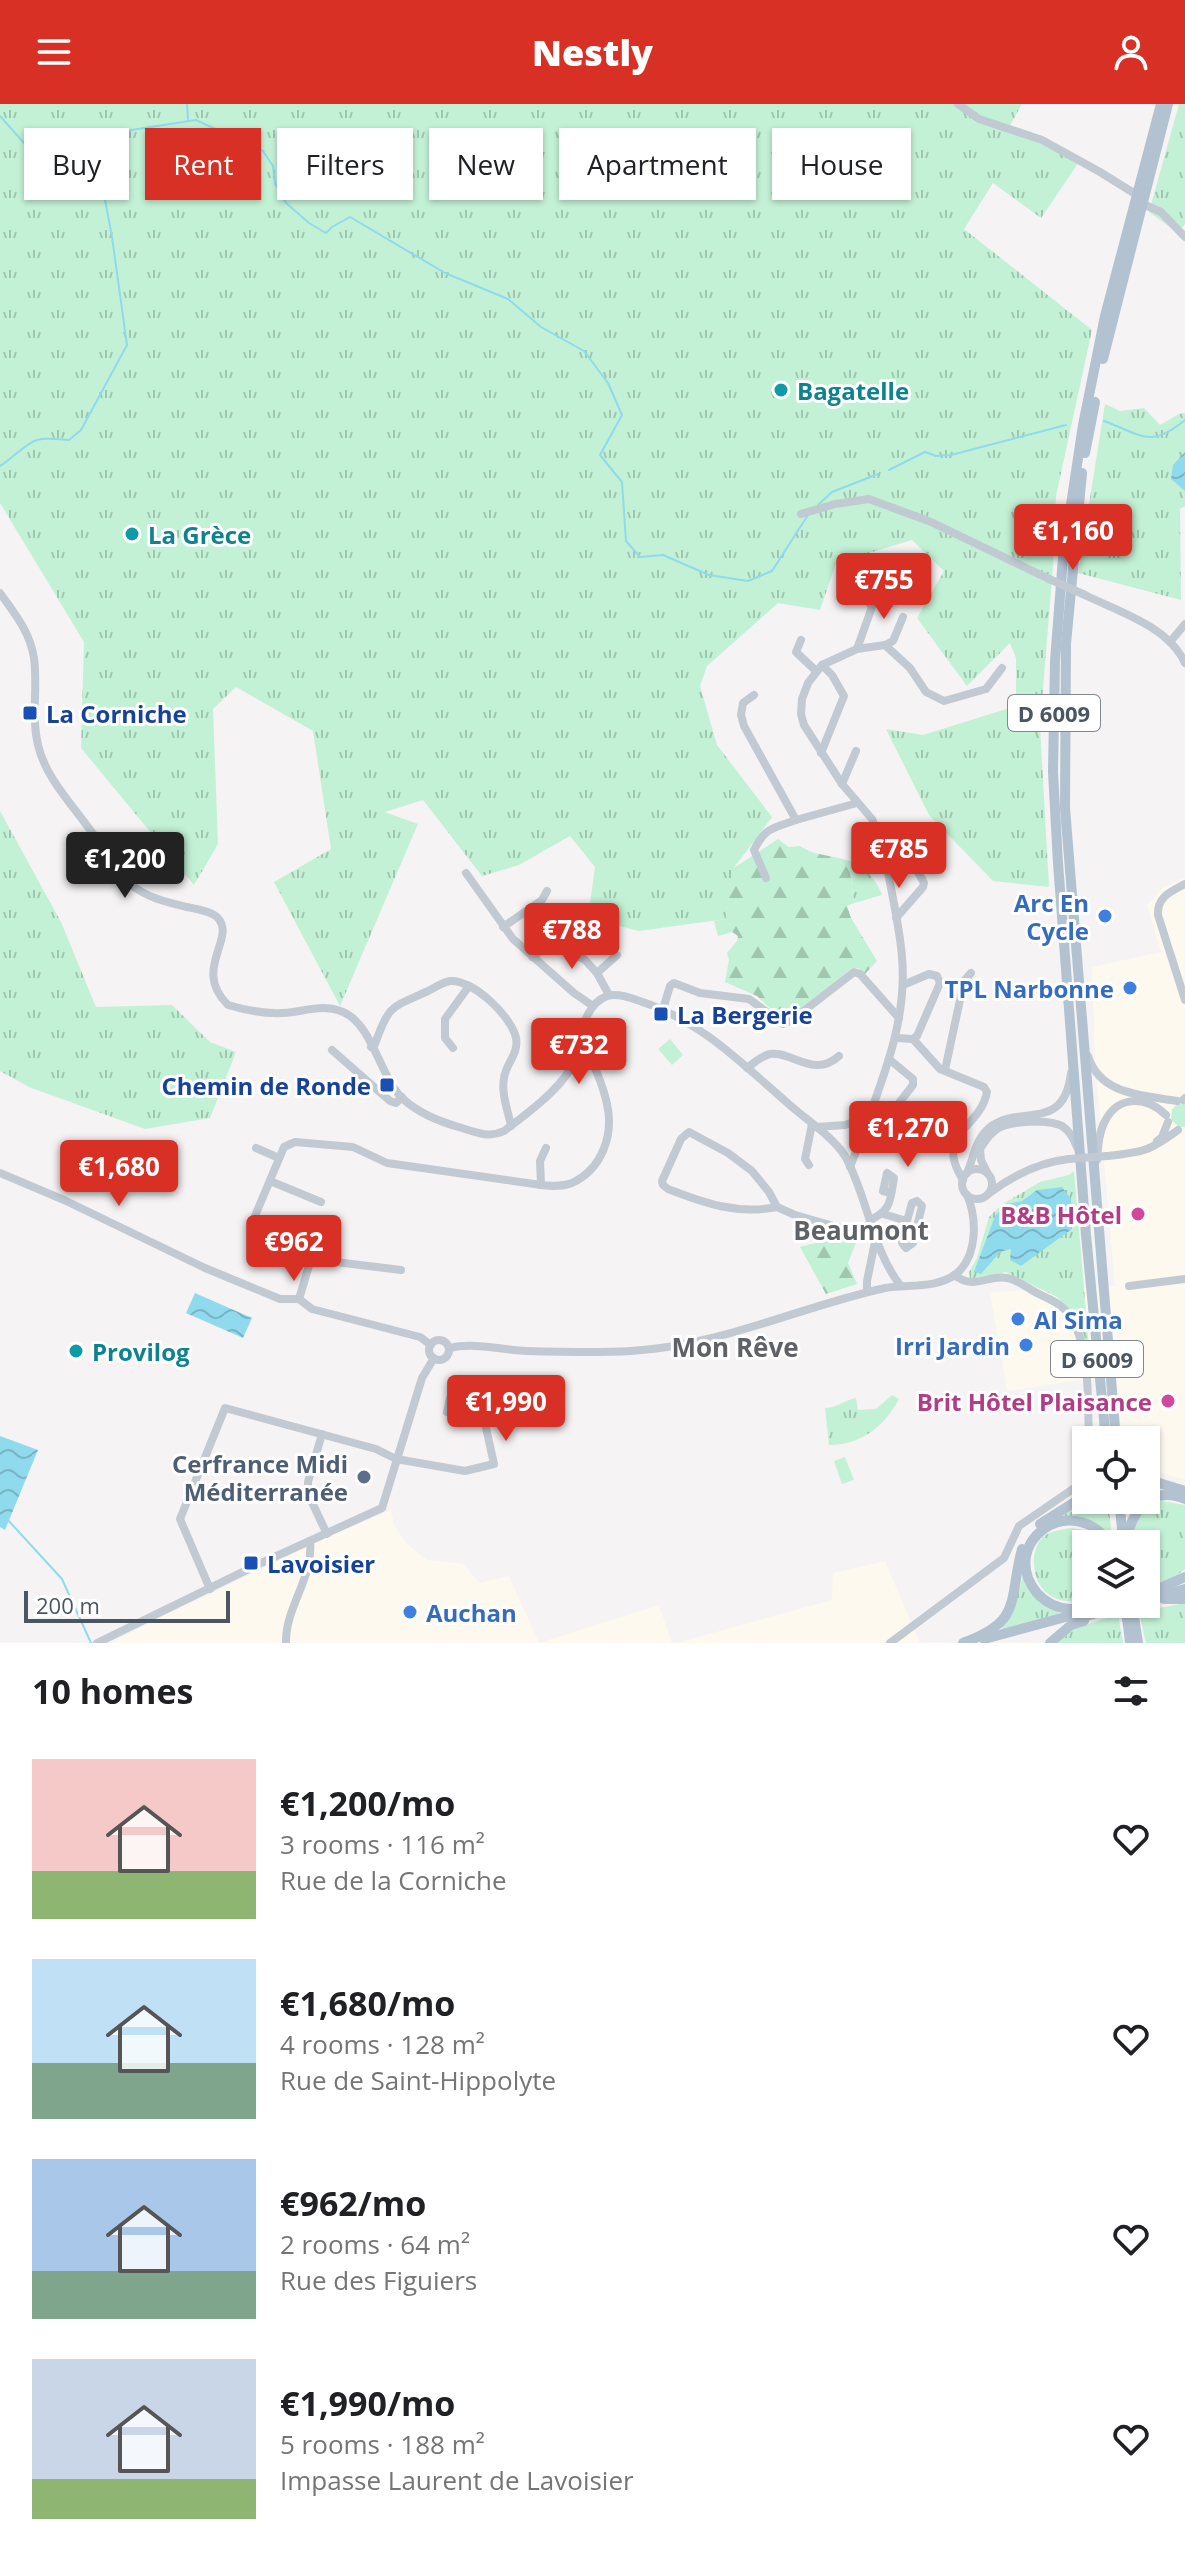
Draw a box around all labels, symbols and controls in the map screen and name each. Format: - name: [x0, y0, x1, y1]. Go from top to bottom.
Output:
- text: Nestly: [532, 28, 653, 77]
- icon: menu: [32, 30, 76, 74]
- icon: person: [1109, 30, 1153, 74]
- chip: Buy: [24, 128, 129, 200]
- chip: Rent: [145, 128, 261, 200]
- chip: Filters: [277, 128, 413, 200]
- chip: New: [429, 128, 543, 200]
- chip: Apartment: [559, 128, 756, 200]
- chip: House: [772, 128, 911, 200]
- place label: Bagatelle: [797, 374, 909, 407]
- marker: Bagatelle: [772, 381, 790, 399]
- pin: €1,160: [1008, 504, 1138, 572]
- text: €1,160: [1032, 512, 1114, 548]
- place label: La Grèce: [148, 518, 251, 551]
- marker: La Grèce: [123, 525, 141, 543]
- pin: €755: [837, 553, 931, 621]
- text: €755: [854, 561, 914, 597]
- road number: D 6009: [1008, 695, 1100, 731]
- place label: La Corniche: [46, 697, 187, 730]
- marker: La Corniche: [21, 704, 39, 722]
- pin: €785: [852, 822, 946, 890]
- text: €785: [869, 830, 929, 866]
- pin: €1,200: [60, 832, 190, 900]
- text: €1,200: [84, 840, 166, 876]
- place label: Arc En Cycle: [1014, 886, 1089, 947]
- pin: €788: [525, 903, 619, 971]
- marker: Arc En Cycle: [1096, 907, 1114, 925]
- text: €788: [542, 911, 602, 947]
- place label: TPL Narbonne: [945, 972, 1114, 1005]
- marker: TPL Narbonne: [1121, 979, 1139, 997]
- place label: La Bergerie: [677, 998, 813, 1031]
- marker: La Bergerie: [652, 1005, 670, 1023]
- pin: €732: [532, 1018, 626, 1086]
- text: €732: [549, 1026, 609, 1062]
- place label: Chemin de Ronde: [161, 1069, 371, 1102]
- marker: Chemin de Ronde: [378, 1076, 396, 1094]
- pin: €1,270: [843, 1101, 973, 1169]
- text: €1,270: [867, 1109, 949, 1145]
- pin: €1,680: [54, 1140, 184, 1208]
- text: €1,680: [78, 1148, 160, 1184]
- place label: B&B Hôtel: [1000, 1198, 1122, 1231]
- marker: B&B Hôtel: [1129, 1205, 1147, 1223]
- district label: Beaumont: [793, 1212, 929, 1248]
- pin: €962: [247, 1215, 341, 1283]
- text: €962: [264, 1223, 324, 1259]
- place label: Al Sima: [1034, 1303, 1123, 1336]
- marker: Al Sima: [1009, 1310, 1027, 1328]
- district label: Mon Rêve: [671, 1329, 799, 1365]
- place label: Irri Jardin: [895, 1329, 1010, 1362]
- place label: Provilog: [92, 1335, 190, 1368]
- marker: Irri Jardin: [1017, 1336, 1035, 1354]
- road number: D 6009: [1051, 1341, 1143, 1377]
- marker: Provilog: [67, 1342, 85, 1360]
- pin: €1,990: [441, 1375, 571, 1443]
- text: €1,990: [465, 1383, 547, 1419]
- place label: Brit Hôtel Plaisance: [917, 1385, 1152, 1418]
- marker: Brit Hôtel Plaisance: [1159, 1392, 1177, 1410]
- map controls: [1072, 1426, 1160, 1618]
- button: locate: [1072, 1426, 1160, 1514]
- place label: Cerfrance Midi Méditerranée: [172, 1447, 348, 1508]
- marker: Cerfrance Midi Méditerranée: [355, 1468, 373, 1486]
- button: layers: [1072, 1530, 1160, 1618]
- place label: Lavoisier: [267, 1547, 375, 1580]
- marker: Lavoisier: [242, 1554, 260, 1572]
- scale bar: [24, 1587, 230, 1623]
- text: 200 m: [36, 1590, 100, 1620]
- place label: Auchan: [426, 1596, 517, 1629]
- marker: Auchan: [401, 1603, 419, 1621]
- text: 10 homes: [32, 1668, 193, 1714]
- icon: filters: [1109, 1669, 1153, 1713]
- text: €1,200/mo: [280, 1780, 455, 1826]
- icon: home: [96, 1791, 192, 1887]
- icon: heart: [1109, 1817, 1153, 1861]
- text: 3 rooms · 116 m²: [280, 1826, 485, 1862]
- text: Rue de la Corniche: [280, 1862, 507, 1898]
- text: €1,680/mo: [280, 1980, 455, 2026]
- icon: home: [96, 1991, 192, 2087]
- icon: heart: [1109, 2017, 1153, 2061]
- text: 4 rooms · 128 m²: [280, 2026, 485, 2062]
- text: Rue de Saint-Hippolyte: [280, 2062, 556, 2098]
- text: €962/mo: [280, 2180, 426, 2226]
- icon: home: [96, 2191, 192, 2287]
- icon: heart: [1109, 2217, 1153, 2261]
- text: 2 rooms · 64 m²: [280, 2226, 470, 2262]
- text: Rue des Figuiers: [280, 2262, 477, 2298]
- text: €1,990/mo: [280, 2380, 455, 2426]
- icon: home: [96, 2391, 192, 2487]
- icon: heart: [1109, 2417, 1153, 2461]
- text: 5 rooms · 188 m²: [280, 2426, 485, 2462]
- text: Impasse Laurent de Lavoisier: [280, 2462, 634, 2498]

